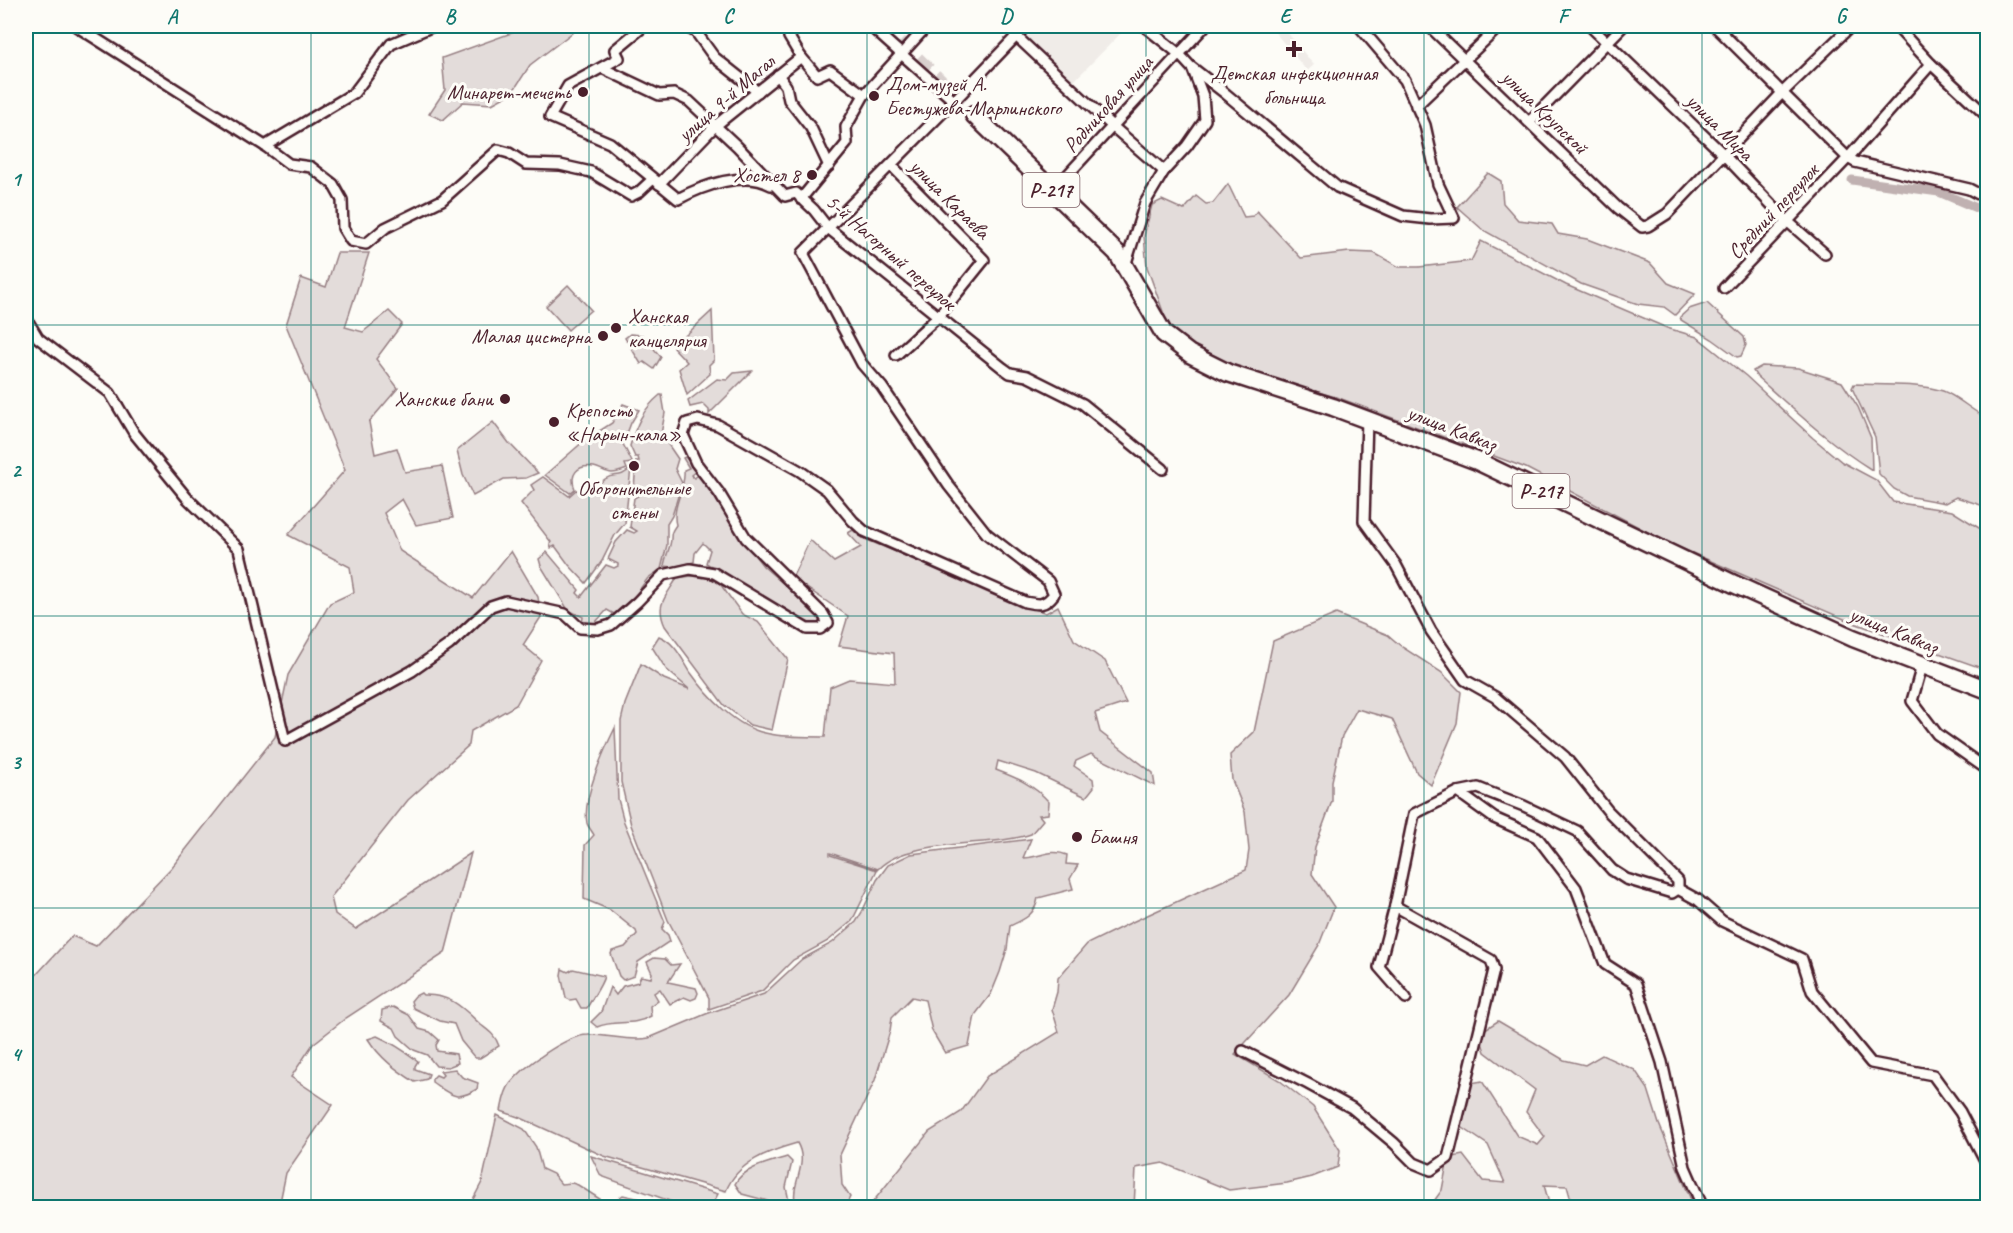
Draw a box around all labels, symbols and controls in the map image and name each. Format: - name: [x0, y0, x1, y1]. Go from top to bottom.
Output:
- text: A: [167, 4, 179, 29]
- text: B: [445, 4, 457, 29]
- text: C: [723, 4, 735, 29]
- text: D: [1000, 4, 1014, 29]
- text: E: [1280, 4, 1294, 29]
- text: F: [1558, 4, 1572, 29]
- text: G: [1836, 4, 1849, 29]
- marker: Детская инфекционная больница: [1285, 40, 1303, 58]
- street label: улица 9-й Магал: [671, 48, 781, 149]
- street label: Родниковая улица: [1058, 49, 1159, 158]
- place label: Детская инфекционная больница: [1211, 60, 1379, 110]
- street label: улица Крупской: [1495, 63, 1595, 160]
- place label: Дом-музей А. Бестужева-Марлинского: [886, 71, 1063, 121]
- place label: Минарет-мечеть: [447, 79, 572, 105]
- marker: Минарет-мечеть: [576, 85, 590, 99]
- street label: улица Мира: [1680, 87, 1760, 167]
- marker: Дом-музей А. Бестужева-Марлинского: [867, 89, 881, 103]
- street label: улица Караева: [903, 152, 997, 246]
- street label: Средний переулок: [1722, 156, 1826, 264]
- place label: Хостел 8: [733, 162, 803, 188]
- text: 1: [12, 167, 23, 192]
- marker: Хостел 8: [805, 168, 819, 182]
- road number: Р-217: [1022, 173, 1080, 207]
- street label: 5-й Нагорный переулок: [820, 188, 963, 317]
- place label: Ханская канцелярия: [628, 303, 707, 353]
- marker: Ханская канцелярия: [609, 321, 623, 335]
- place label: Малая цистерна: [472, 323, 593, 349]
- marker: Малая цистерна: [596, 329, 610, 343]
- place label: Ханские бани: [395, 386, 495, 412]
- marker: Ханские бани: [498, 392, 512, 406]
- place label: Крепость «Нарын-кала»: [566, 397, 681, 447]
- street label: улица Кавказ: [1402, 398, 1502, 457]
- marker: Крепость «Нарын-кала»: [547, 415, 561, 429]
- text: 2: [12, 458, 23, 483]
- marker: Оборонительные стены: [627, 459, 641, 473]
- road number: Р-217: [1512, 474, 1570, 508]
- place label: Оборонительные стены: [578, 475, 692, 525]
- street label: улица Кавказ: [1844, 600, 1944, 660]
- text: 3: [12, 750, 23, 775]
- place label: Башня: [1089, 824, 1138, 850]
- marker: Башня: [1070, 830, 1084, 844]
- text: 4: [12, 1042, 24, 1067]

